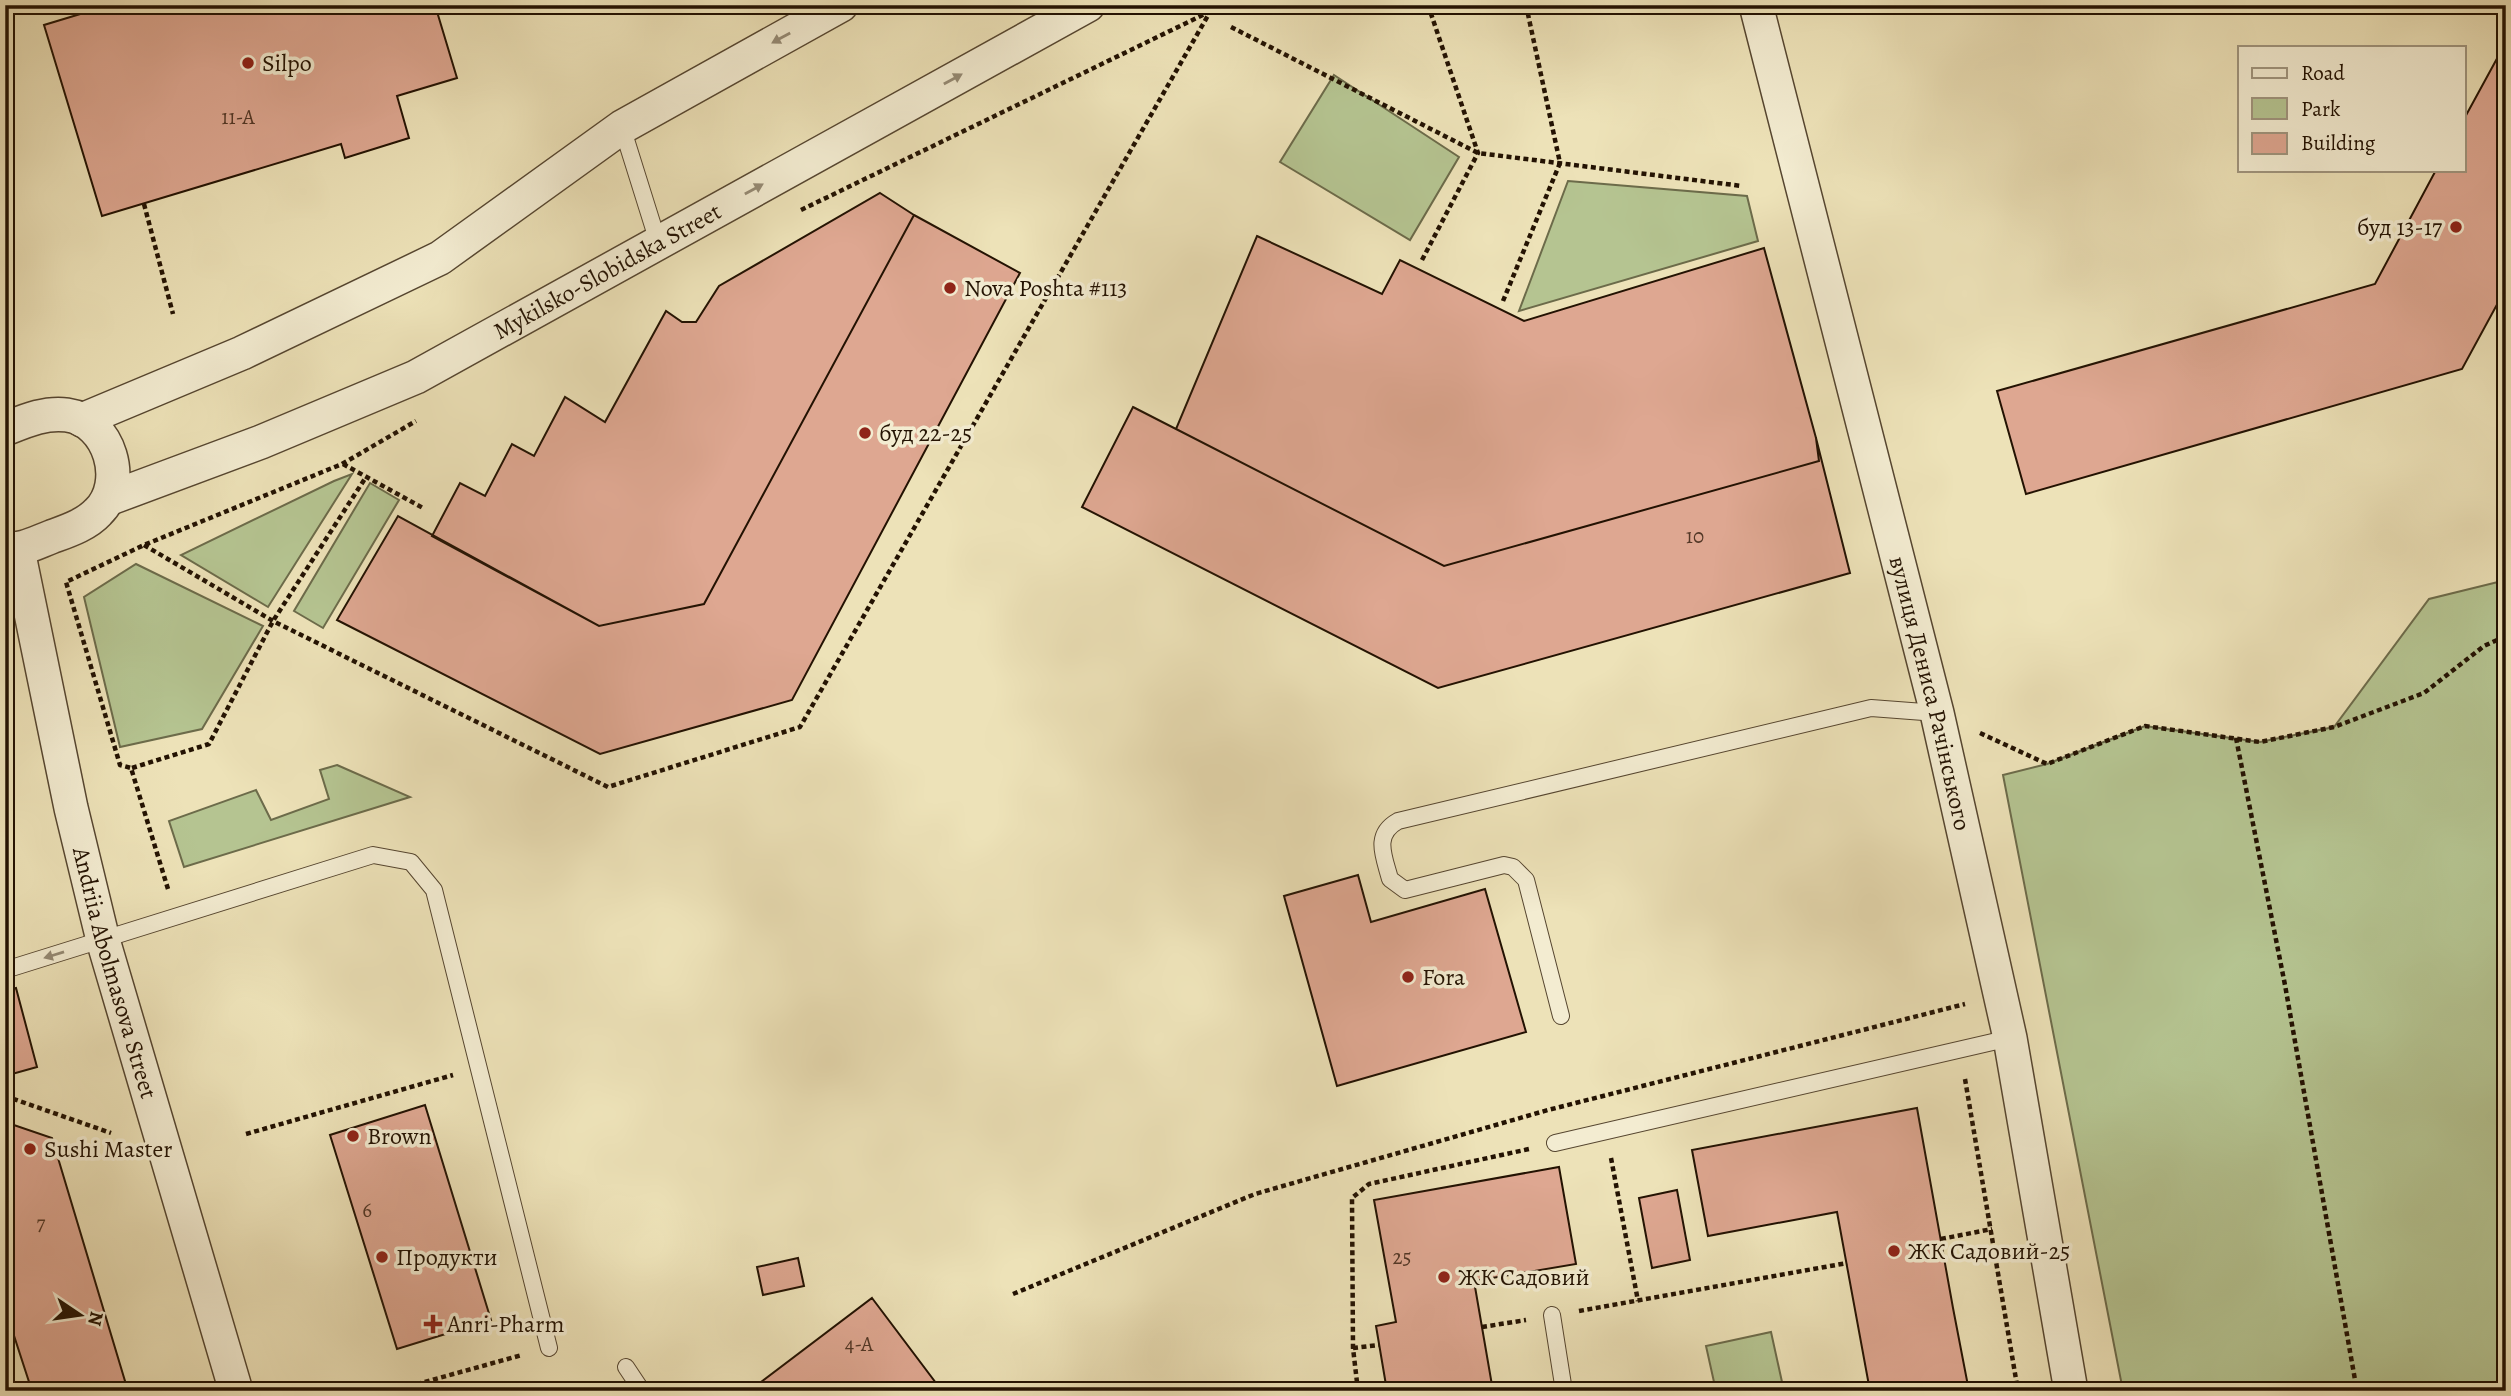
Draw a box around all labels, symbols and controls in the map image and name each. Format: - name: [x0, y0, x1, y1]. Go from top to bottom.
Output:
- one-way arrow: [771, 32, 791, 44]
- legend: [2238, 46, 2466, 172]
- place label: Silpo: [262, 47, 312, 79]
- marker: Silpo: [240, 55, 256, 71]
- text: Road: [2301, 59, 2345, 87]
- one-way arrow: [944, 73, 963, 85]
- text: Park: [2301, 95, 2341, 123]
- house number: 11-А: [221, 103, 256, 131]
- text: Building: [2301, 129, 2376, 157]
- one-way arrow: [744, 183, 764, 195]
- street label: Mykilsko-Slobidska Street: [488, 195, 727, 347]
- place label: буд 13-17: [2357, 211, 2443, 243]
- marker: буд 13-17: [2448, 219, 2464, 235]
- place label: Nova Poshta #113: [964, 272, 1127, 304]
- marker: Nova Poshta #113: [942, 280, 958, 296]
- place label: буд 22-25: [879, 417, 972, 449]
- marker: буд 22-25: [857, 425, 873, 441]
- house number: 10: [1686, 522, 1704, 550]
- street label: вулиця Дениса Рачінського: [1881, 552, 1979, 834]
- street label: Andriia Abolmasova Street: [65, 843, 165, 1102]
- one-way arrow: [43, 951, 64, 961]
- place label: Fora: [1422, 961, 1466, 993]
- marker: Fora: [1400, 969, 1416, 985]
- place label: Brown: [367, 1120, 432, 1152]
- marker: Brown: [345, 1128, 361, 1144]
- place label: Sushi Master: [44, 1133, 172, 1165]
- marker: Sushi Master: [22, 1141, 38, 1157]
- house number: 6: [362, 1196, 372, 1224]
- house number: 7: [37, 1209, 46, 1237]
- place label: ЖК Садовий-25: [1908, 1235, 2070, 1267]
- place label: Продукти: [396, 1241, 498, 1273]
- house number: 25: [1392, 1243, 1412, 1271]
- marker: ЖК Садовий-25: [1886, 1243, 1902, 1259]
- marker: Продукти: [374, 1249, 390, 1265]
- place label: ЖК Садовий: [1458, 1261, 1590, 1293]
- marker: ЖК Садовий: [1436, 1269, 1452, 1285]
- north arrow: [46, 1280, 116, 1350]
- place label: Anri-Pharm: [446, 1308, 564, 1340]
- text: N: [81, 1309, 110, 1328]
- marker: Anri-Pharm: [425, 1316, 441, 1332]
- house number: 4-А: [845, 1330, 874, 1358]

